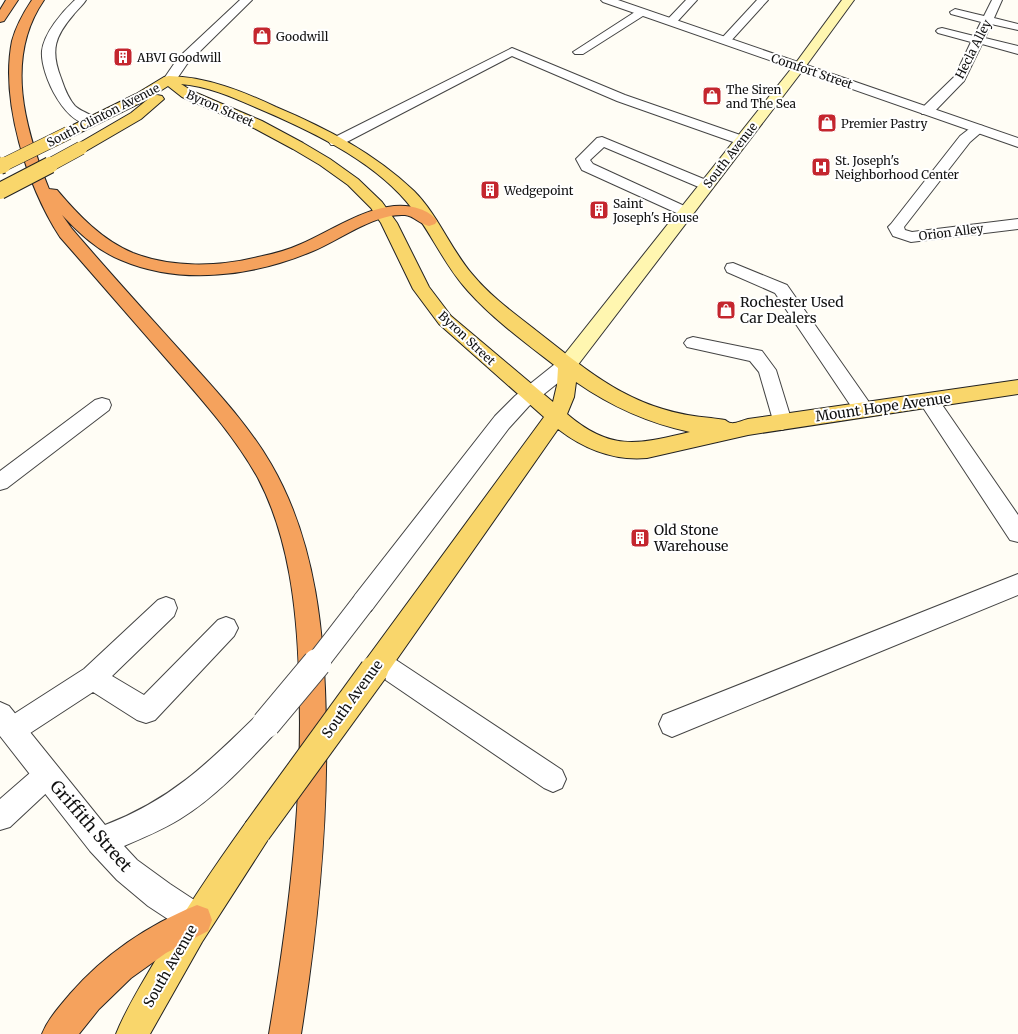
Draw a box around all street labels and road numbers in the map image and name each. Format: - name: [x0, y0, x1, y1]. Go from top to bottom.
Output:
- street label: Hecla Alley: [952, 17, 994, 81]
- street label: Comfort Street: [769, 50, 855, 92]
- street label: South Clinton Avenue: [44, 80, 162, 150]
- street label: Byron Street: [184, 86, 256, 130]
- street label: South Avenue: [700, 119, 760, 191]
- street label: Orion Alley: [918, 221, 984, 243]
- street label: Byron Street: [436, 308, 499, 368]
- street label: Mount Hope Avenue: [814, 389, 952, 425]
- street label: South Avenue: [318, 656, 386, 742]
- street label: Griffith Street: [45, 776, 137, 877]
- street label: South Avenue: [139, 922, 201, 1010]

